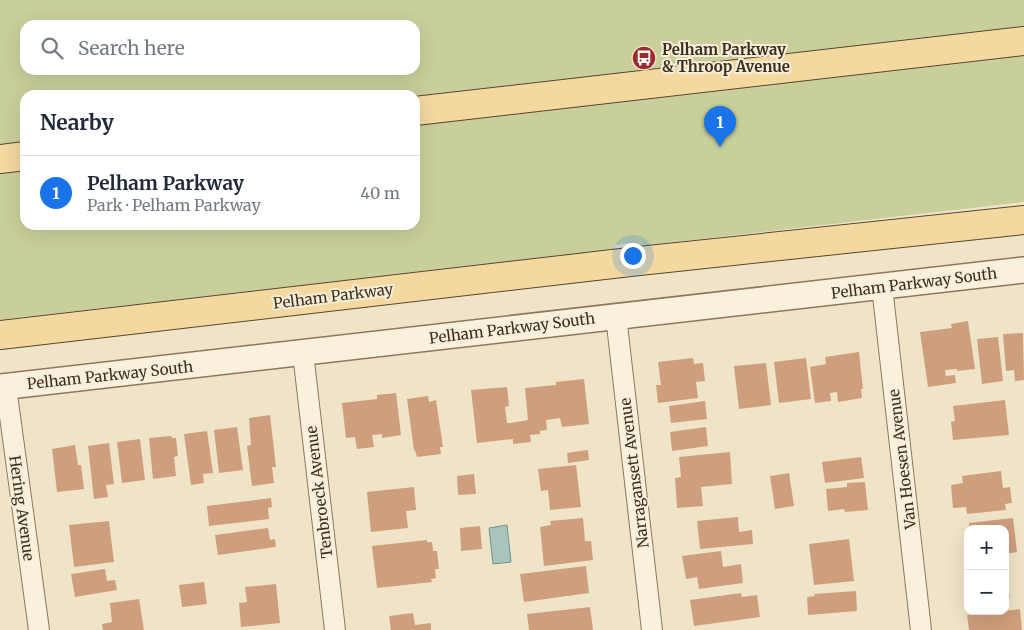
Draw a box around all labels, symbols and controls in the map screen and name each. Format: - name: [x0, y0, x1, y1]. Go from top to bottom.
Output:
- search box: [20, 20, 420, 75]
- icon: search: [38, 34, 66, 62]
- text: Search here: [78, 36, 185, 60]
- place label: Pelham Parkway & Throop Avenue: [662, 40, 790, 76]
- bus stop icon: Pelham Parkway & Throop Avenue: [631, 45, 657, 71]
- pin: 1: [704, 106, 736, 147]
- text: Nearby: [40, 109, 114, 136]
- text: Pelham Parkway: [87, 171, 244, 195]
- text: 1: [52, 183, 60, 203]
- text: 40 m: [360, 183, 400, 203]
- text: Park · Pelham Parkway: [87, 195, 261, 215]
- your location: [620, 243, 646, 269]
- street label: Pelham Parkway South: [830, 263, 998, 303]
- street label: Pelham Parkway: [272, 279, 394, 313]
- street label: Pelham Parkway South: [428, 308, 596, 348]
- street label: Pelham Parkway South: [26, 357, 194, 393]
- street label: Van Hoesen Avenue: [884, 388, 920, 531]
- street label: Narragansett Avenue: [615, 397, 653, 549]
- street label: Tenbroeck Avenue: [301, 425, 337, 559]
- street label: Hering Avenue: [5, 454, 39, 562]
- map controls: [964, 525, 1009, 615]
- button: +: [964, 525, 1009, 570]
- button: −: [964, 570, 1009, 615]

